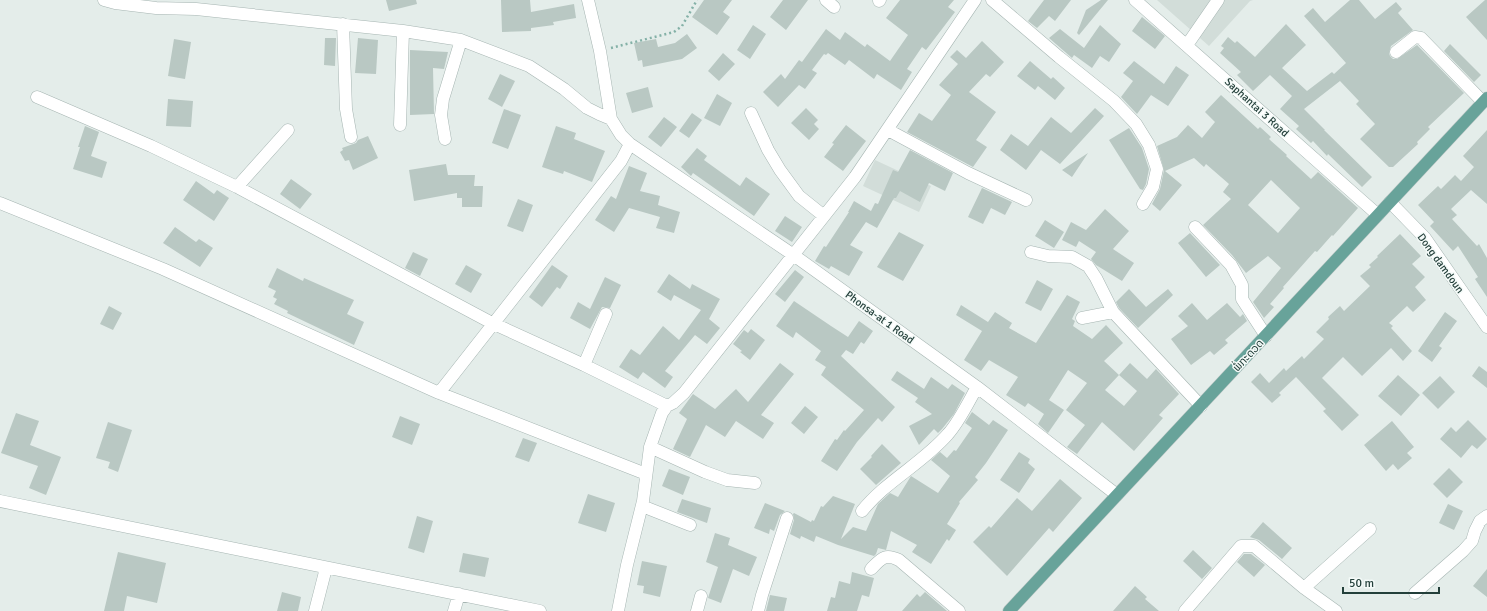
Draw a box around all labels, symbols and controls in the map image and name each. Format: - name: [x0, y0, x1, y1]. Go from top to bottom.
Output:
- street label: Saphantai 3 Road: [1222, 75, 1292, 140]
- street label: Dong damdoun: [1415, 231, 1467, 296]
- street label: Phonsa-at 1 Road: [843, 288, 917, 347]
- street label: ພໍ່ກະດວດ: [1229, 335, 1267, 374]
- scale bar: [1343, 569, 1439, 595]
- text: 50 m: [1349, 576, 1374, 591]

